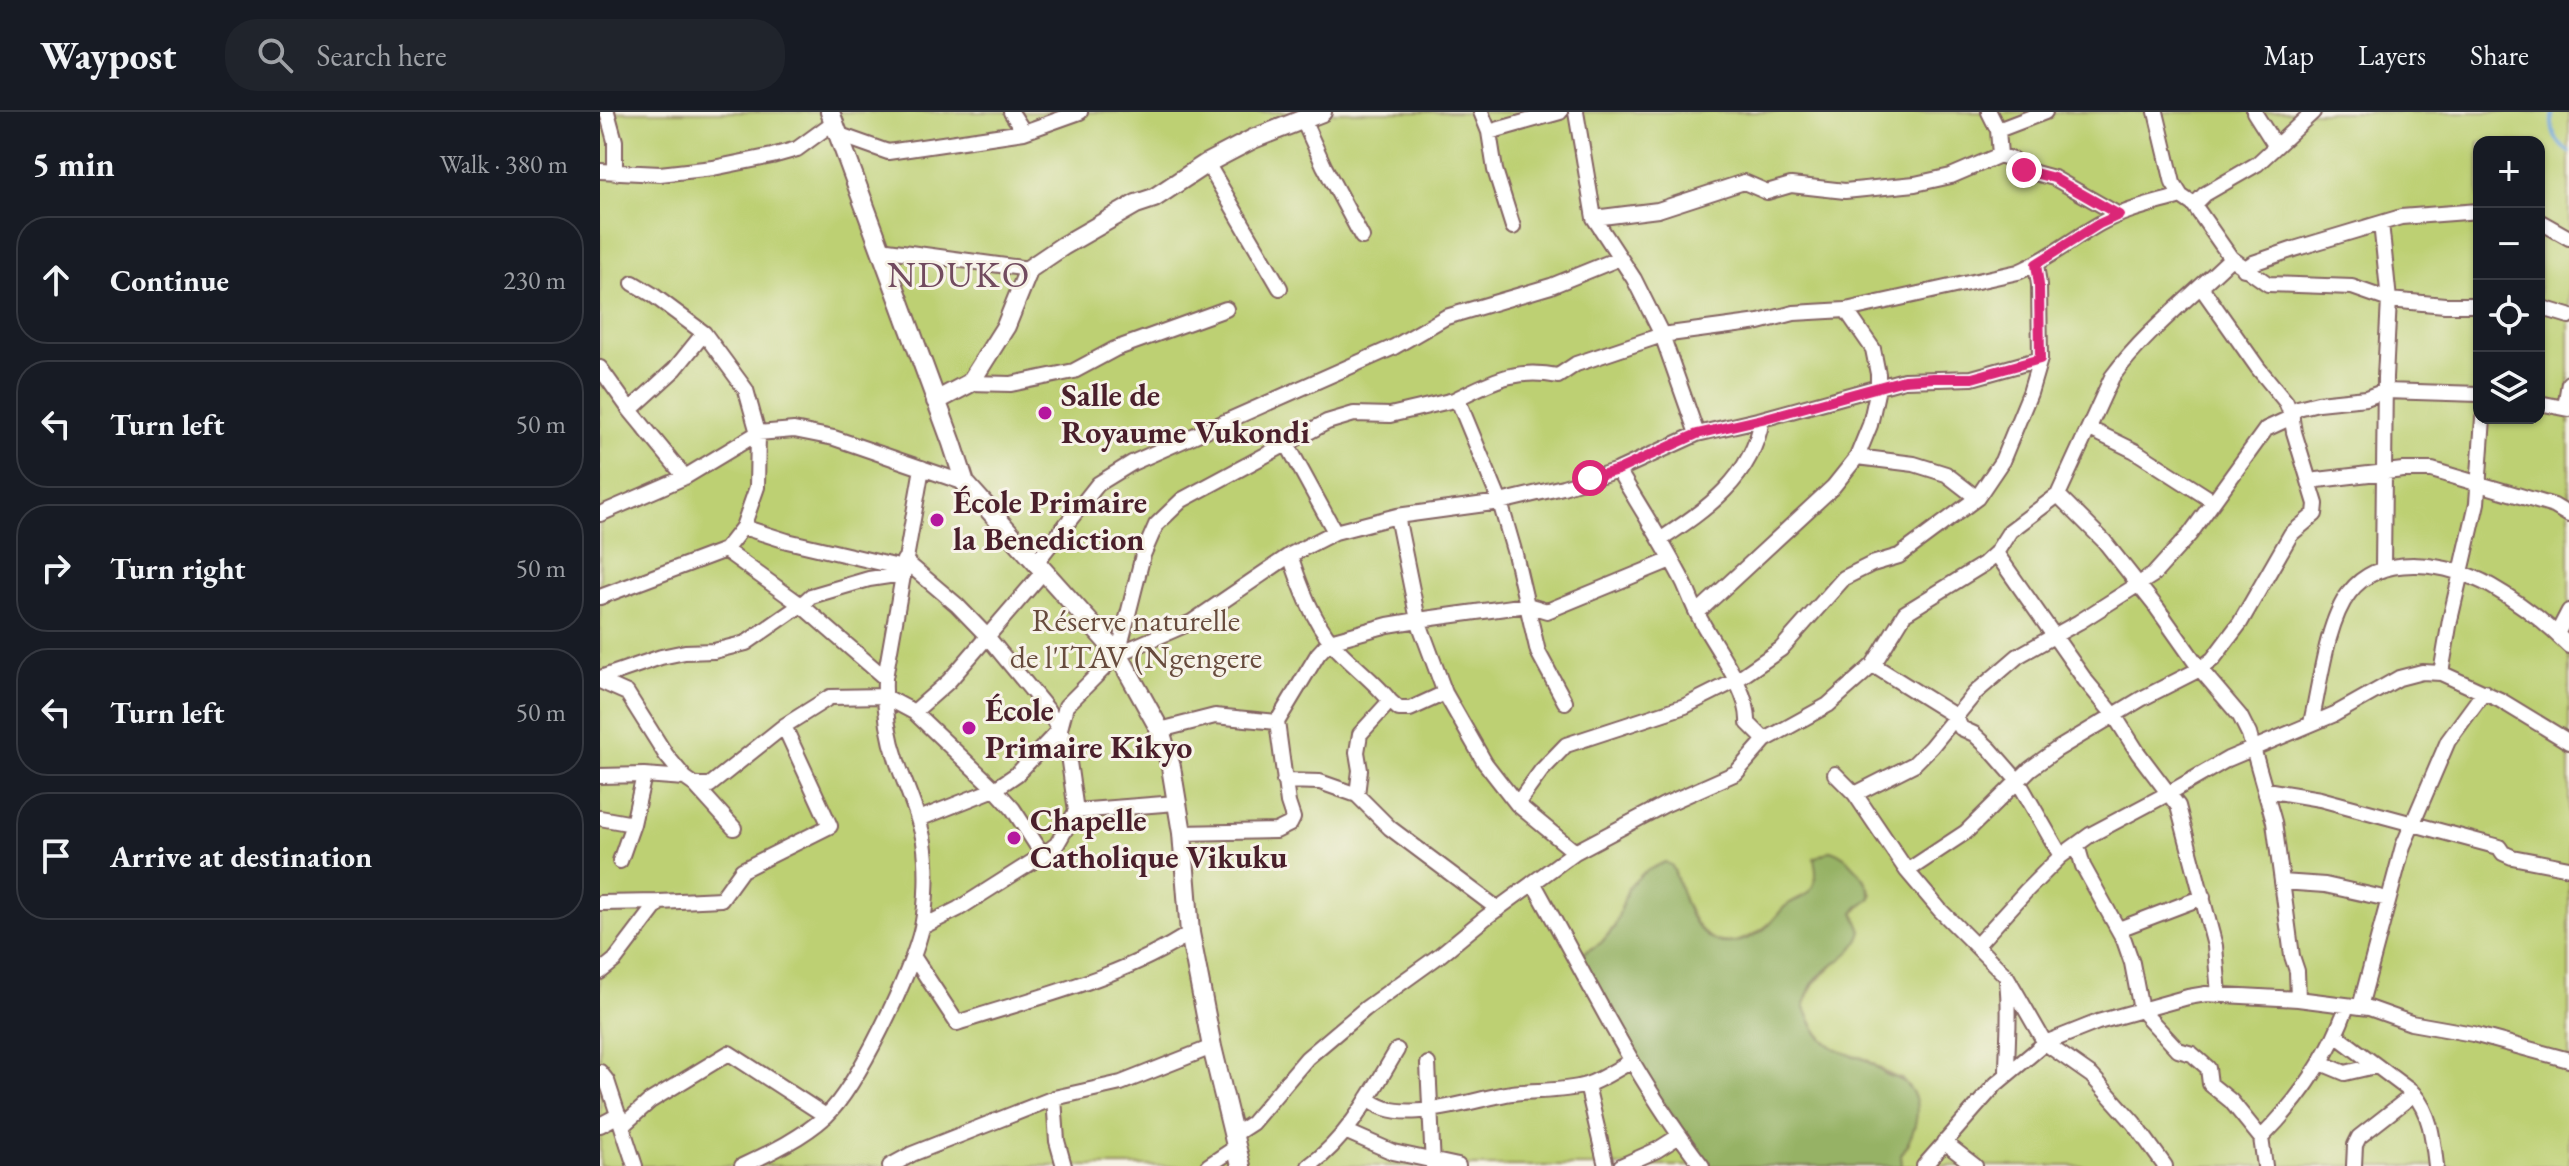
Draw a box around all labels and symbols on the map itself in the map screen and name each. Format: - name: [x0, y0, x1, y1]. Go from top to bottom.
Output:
- route end: [2006, 152, 2042, 188]
- district label: NDUKO: [887, 251, 1031, 298]
- place label: Salle de Royaume Vukondi: [1061, 374, 1311, 453]
- marker: Salle de Royaume Vukondi: [1036, 404, 1054, 422]
- route start: [1572, 460, 1608, 496]
- place label: École Primaire la Benediction: [953, 481, 1147, 560]
- marker: École Primaire la Benediction: [928, 511, 946, 529]
- park label: Réserve naturelle de l'ITAV (Ngengere: [1010, 599, 1262, 678]
- place label: École Primaire Kikyo: [985, 689, 1192, 768]
- marker: École Primaire Kikyo: [960, 719, 978, 737]
- place label: Chapelle Catholique Vikuku: [1030, 799, 1288, 878]
- marker: Chapelle Catholique Vikuku: [1005, 829, 1023, 847]

